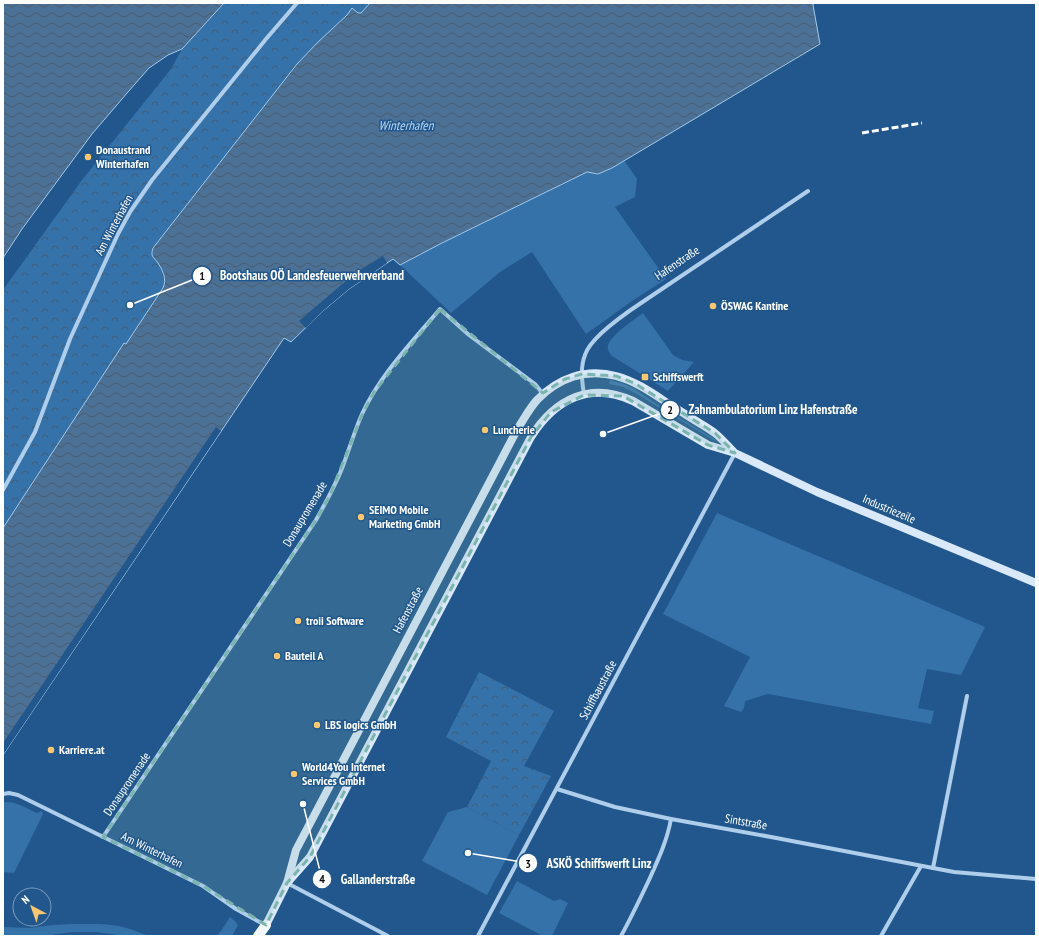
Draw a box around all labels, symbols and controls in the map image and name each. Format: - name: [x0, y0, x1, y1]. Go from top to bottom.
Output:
- water label: Winterhafen: [379, 117, 435, 134]
- place label: Donaustrand Winterhafen: [95, 142, 150, 171]
- marker: Donaustrand Winterhafen: [83, 152, 93, 162]
- street label: Am Winterhafen: [91, 192, 136, 258]
- street label: Hafenstraße: [652, 242, 702, 283]
- callout: Bootshaus OÖ Landesfeuerwehrverband: [192, 263, 412, 288]
- text: Bootshaus OÖ Landesfeuerwehrverband: [220, 267, 404, 284]
- text: 1: [199, 268, 205, 283]
- place label: ÖSWAG Kantine: [721, 298, 788, 313]
- marker: ÖSWAG Kantine: [708, 301, 718, 311]
- place label: Schiffswerft: [653, 369, 704, 384]
- marker: Schiffswerft: [640, 372, 650, 382]
- callout: Zahnambulatorium Linz Hafenstraße: [660, 397, 865, 422]
- text: Zahnambulatorium Linz Hafenstraße: [689, 401, 858, 418]
- text: 2: [667, 402, 673, 417]
- place label: Luncherie: [493, 422, 535, 437]
- marker: Luncherie: [480, 425, 490, 435]
- street label: Donaupromenade: [279, 478, 330, 549]
- street label: Industriezeile: [860, 491, 918, 526]
- place label: SEIMO Mobile Marketing GmbH: [369, 502, 440, 531]
- marker: SEIMO Mobile Marketing GmbH: [356, 512, 366, 522]
- street label: Hafenstraße: [389, 584, 426, 636]
- place label: troii Software: [306, 613, 364, 628]
- marker: troii Software: [293, 616, 303, 626]
- place label: Bauteil A: [285, 648, 324, 663]
- marker: Bauteil A: [272, 651, 282, 661]
- street label: Schiffbaustraße: [576, 658, 619, 722]
- place label: LBS logics GmbH: [325, 717, 396, 732]
- marker: LBS logics GmbH: [312, 720, 322, 730]
- place label: Karriere.at: [59, 742, 105, 757]
- marker: Karriere.at: [46, 745, 56, 755]
- street label: Donaupromenade: [100, 749, 153, 818]
- place label: World4You Internet Services GmbH: [301, 759, 386, 788]
- marker: World4You Internet Services GmbH: [289, 769, 299, 779]
- street label: Sintstraße: [724, 810, 768, 833]
- street label: Am Winterhafen: [119, 828, 185, 871]
- callout: ASKÖ Schiffswerft Linz: [518, 851, 660, 876]
- text: ASKÖ Schiffswerft Linz: [546, 855, 651, 872]
- text: 3: [525, 856, 531, 871]
- callout: Gallanderstraße: [312, 867, 423, 892]
- text: 4: [319, 871, 325, 886]
- text: Gallanderstraße: [341, 871, 416, 888]
- north arrow: [12, 887, 52, 927]
- text: N: [19, 892, 32, 907]

